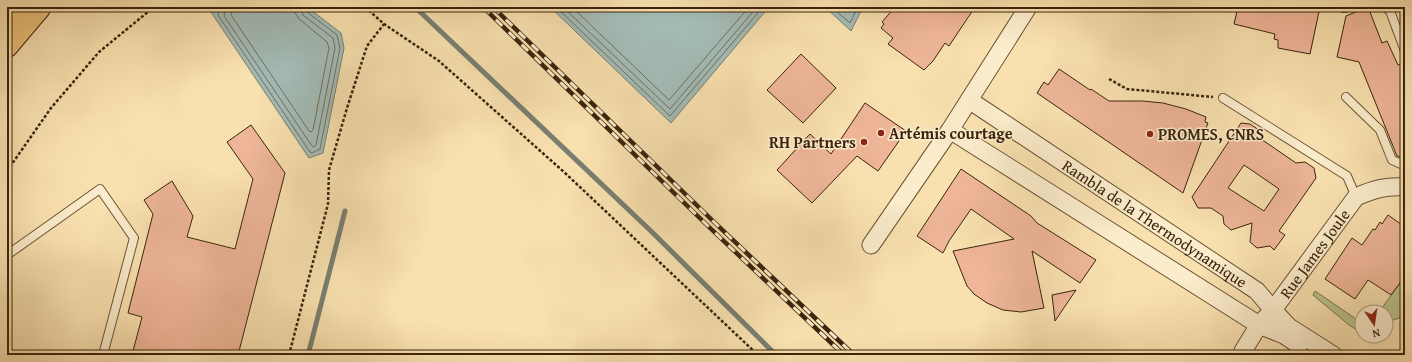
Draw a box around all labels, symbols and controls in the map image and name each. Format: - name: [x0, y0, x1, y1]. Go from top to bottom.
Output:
- place label: Artémis courtage: [889, 121, 1013, 145]
- place label: PROMES, CNRS: [1158, 122, 1264, 146]
- marker: Artémis courtage: [876, 128, 886, 138]
- marker: PROMES, CNRS: [1145, 129, 1155, 139]
- place label: RH Partners: [769, 130, 856, 154]
- marker: RH Partners: [859, 137, 869, 147]
- street label: Rambla de la Thermodynamique: [1058, 153, 1252, 293]
- street label: Rue James Joule: [1273, 204, 1355, 303]
- north arrow: [1354, 304, 1394, 344]
- text: N: [1370, 325, 1382, 343]

